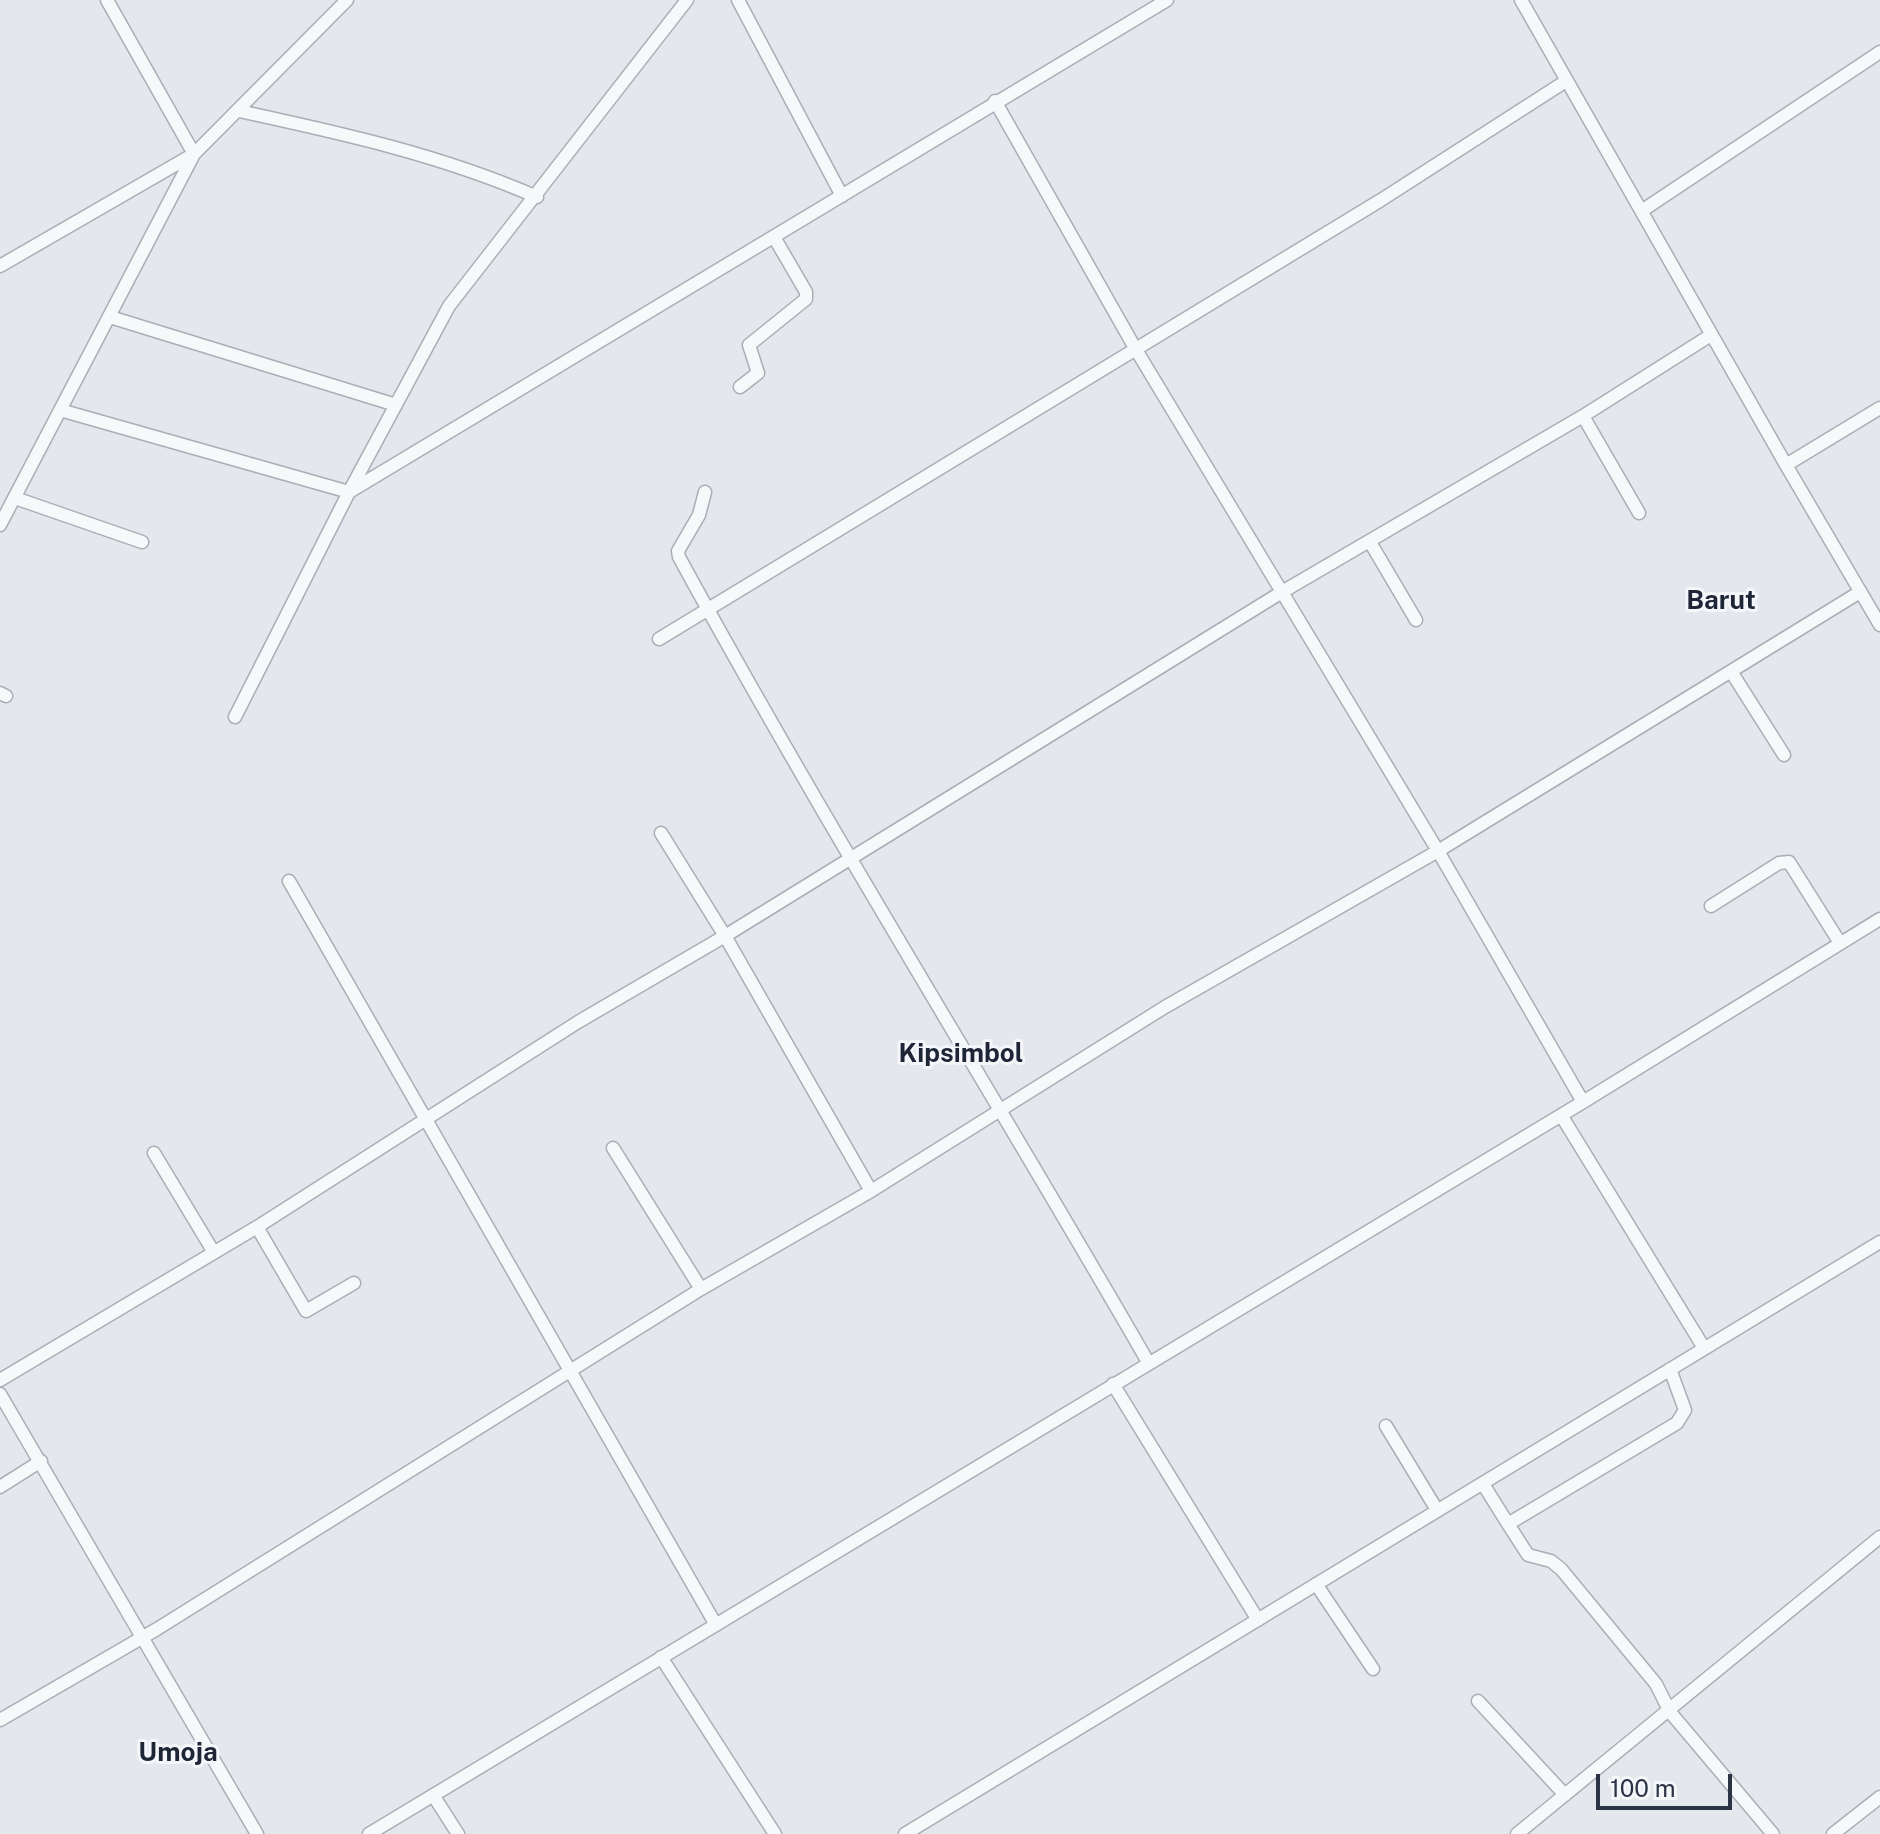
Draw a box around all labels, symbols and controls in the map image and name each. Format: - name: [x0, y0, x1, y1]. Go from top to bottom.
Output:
- district label: Barut: [1686, 585, 1756, 617]
- district label: Kipsimbol: [899, 1038, 1023, 1070]
- district label: Umoja: [138, 1737, 218, 1769]
- scale bar: [1600, 1758, 1736, 1808]
- text: 100 m: [1610, 1774, 1676, 1802]

